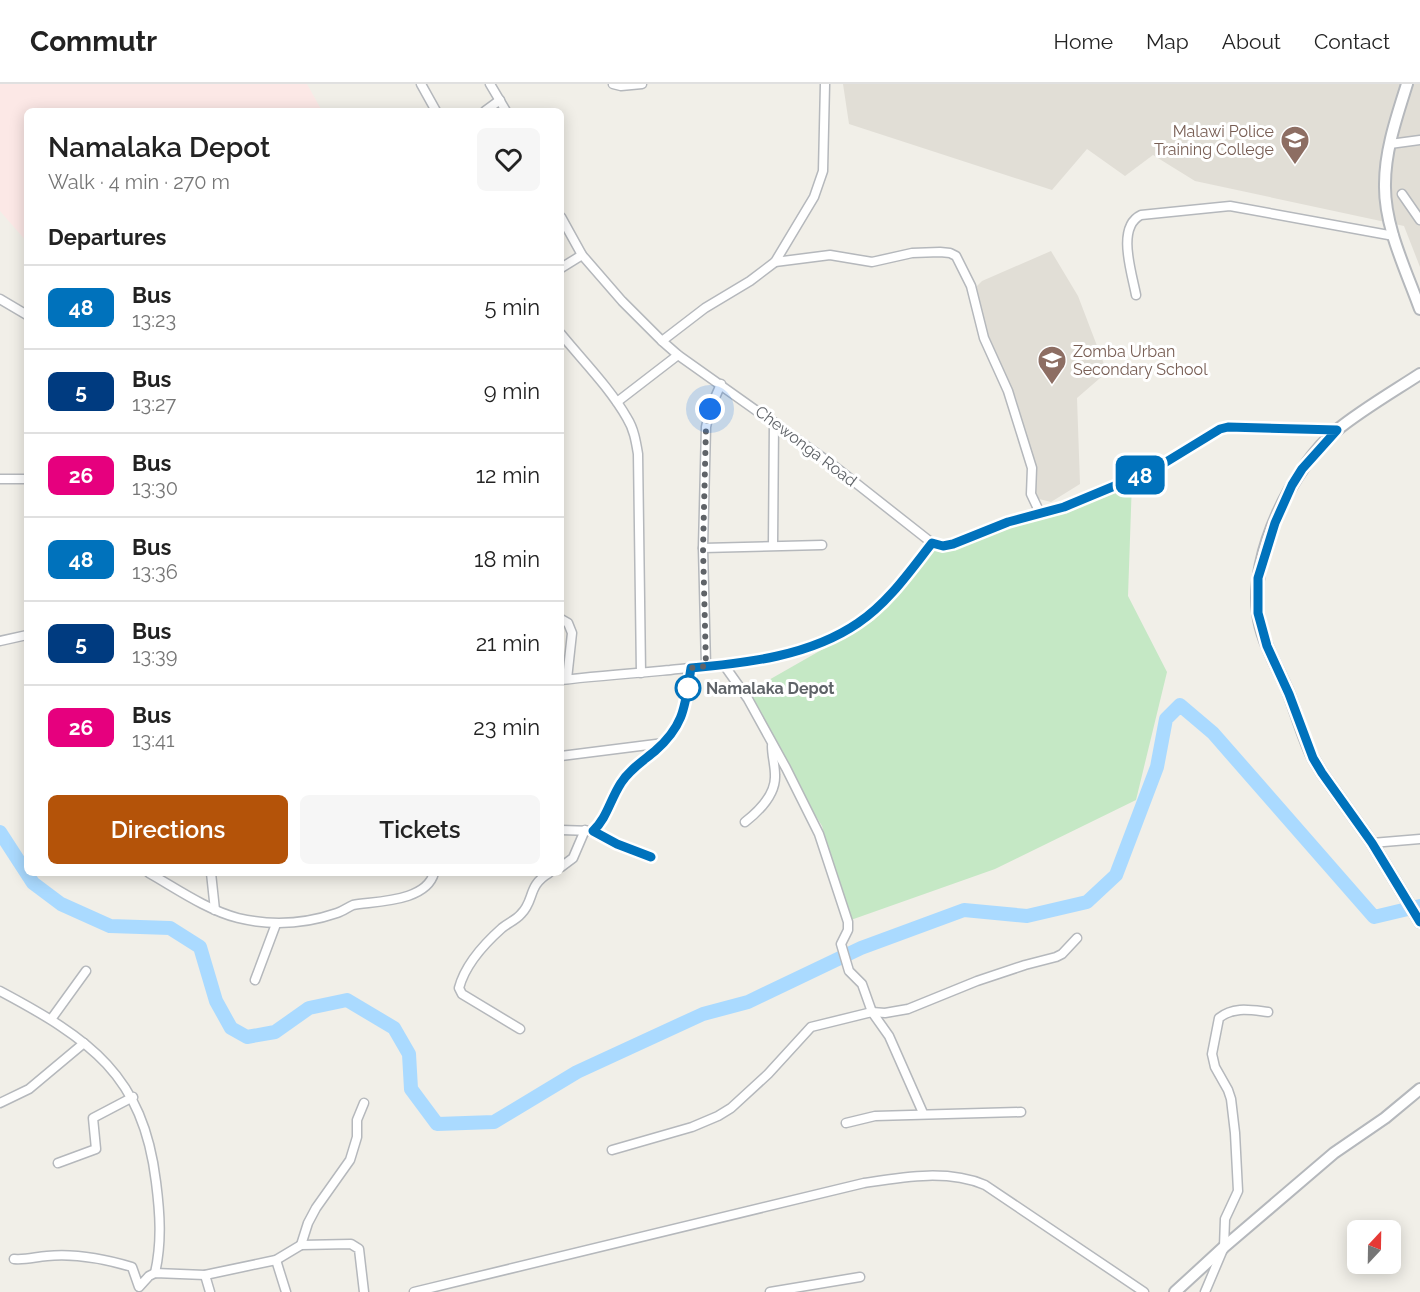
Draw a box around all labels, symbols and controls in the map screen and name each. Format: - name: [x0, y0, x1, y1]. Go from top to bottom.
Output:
- text: Commutr: [30, 25, 157, 58]
- text: Home: [1054, 29, 1113, 54]
- text: Map: [1146, 29, 1189, 54]
- text: About: [1222, 29, 1281, 54]
- text: Contact: [1314, 29, 1390, 54]
- place label: Malawi Police Training College: [1154, 122, 1274, 159]
- school or university icon: Malawi Police Training College: [1279, 124, 1311, 166]
- button: heart: [477, 128, 540, 191]
- text: Namalaka Depot: [48, 131, 270, 164]
- text: Walk · 4 min · 270 m: [48, 170, 230, 194]
- text: Departures: [48, 224, 166, 250]
- text: Bus: [132, 282, 171, 308]
- text: 5 min: [485, 294, 540, 320]
- text: 48: [69, 295, 93, 320]
- text: 13:23: [132, 308, 176, 332]
- place label: Zomba Urban Secondary School: [1073, 342, 1208, 379]
- school or university icon: Zomba Urban Secondary School: [1036, 344, 1068, 386]
- text: Bus: [132, 366, 171, 392]
- text: 9 min: [484, 378, 540, 404]
- text: 5: [75, 379, 87, 404]
- text: 13:27: [132, 392, 176, 416]
- your location: [695, 394, 725, 424]
- street label: Chewonga Road: [752, 402, 861, 490]
- text: Bus: [132, 450, 171, 476]
- line badge: 48: [1113, 456, 1167, 494]
- text: 12 min: [476, 462, 540, 488]
- text: 26: [69, 463, 93, 488]
- text: 48: [1128, 463, 1152, 488]
- text: 13:30: [132, 476, 178, 500]
- text: Bus: [132, 534, 171, 560]
- text: 18 min: [474, 546, 540, 572]
- text: 48: [69, 547, 93, 572]
- text: 13:36: [132, 560, 178, 584]
- text: Bus: [132, 618, 171, 644]
- text: 21 min: [476, 630, 540, 656]
- text: 5: [75, 631, 87, 656]
- text: 13:39: [132, 644, 177, 668]
- marker: Namalaka Depot: [675, 675, 701, 701]
- place label: Namalaka Depot: [706, 679, 834, 698]
- text: Bus: [132, 702, 171, 728]
- text: 23 min: [473, 714, 540, 740]
- text: 26: [69, 715, 93, 740]
- text: 13:41: [132, 728, 174, 752]
- button: Directions: [48, 795, 288, 864]
- button: Tickets: [300, 795, 540, 864]
- north arrow: [1347, 1220, 1401, 1274]
- map controls: [1347, 1220, 1401, 1274]

